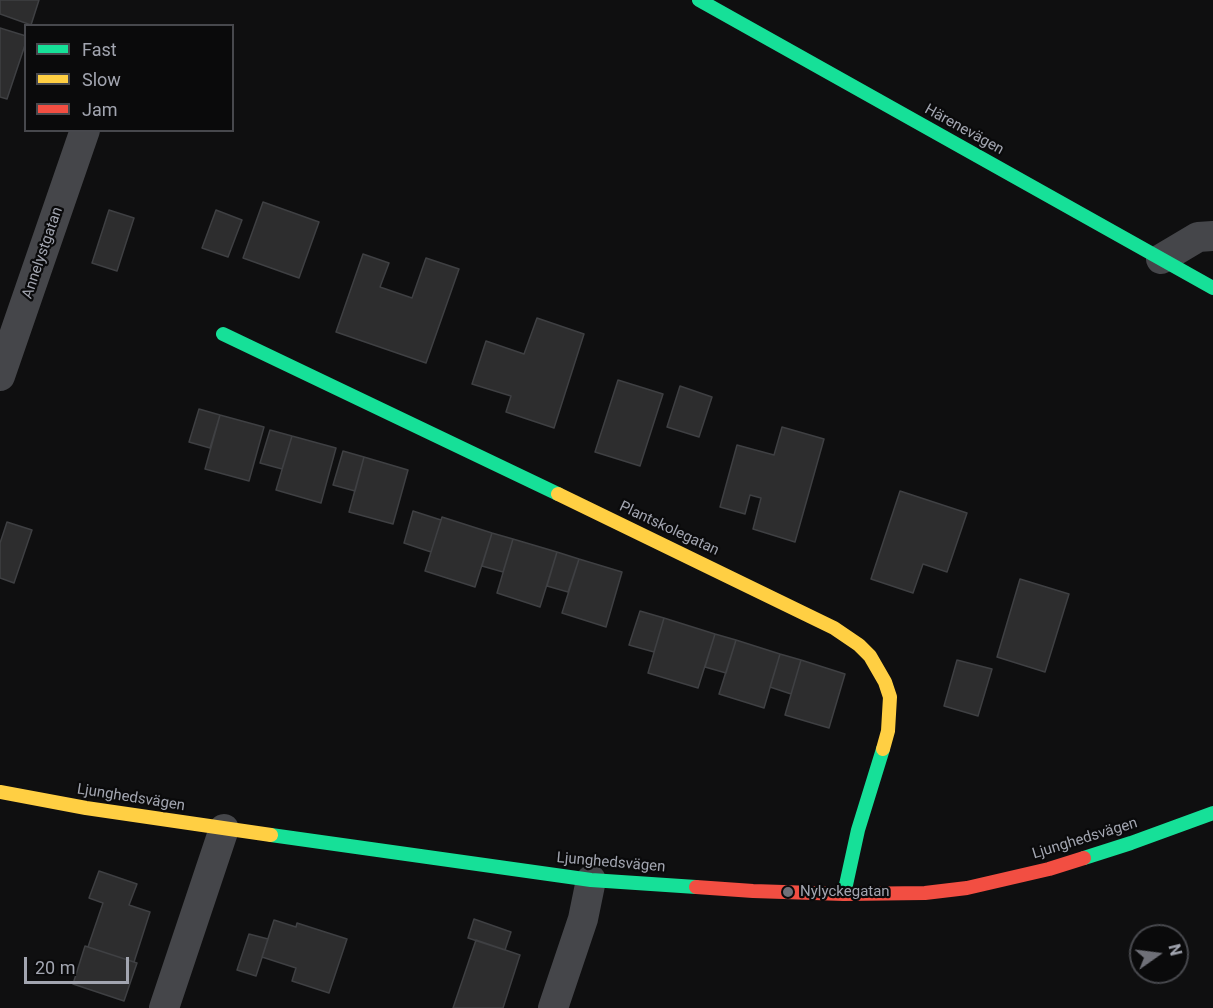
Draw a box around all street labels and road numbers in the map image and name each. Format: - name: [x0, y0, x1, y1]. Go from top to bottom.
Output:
- street label: Härenevägen: [921, 101, 1007, 159]
- street label: Annelystgatan: [19, 205, 67, 301]
- street label: Plantskolegatan: [616, 498, 722, 560]
- street label: Ljunghedsvägen: [76, 781, 186, 815]
- street label: Ljunghedsvägen: [1030, 814, 1140, 864]
- street label: Ljunghedsvägen: [556, 849, 666, 877]

